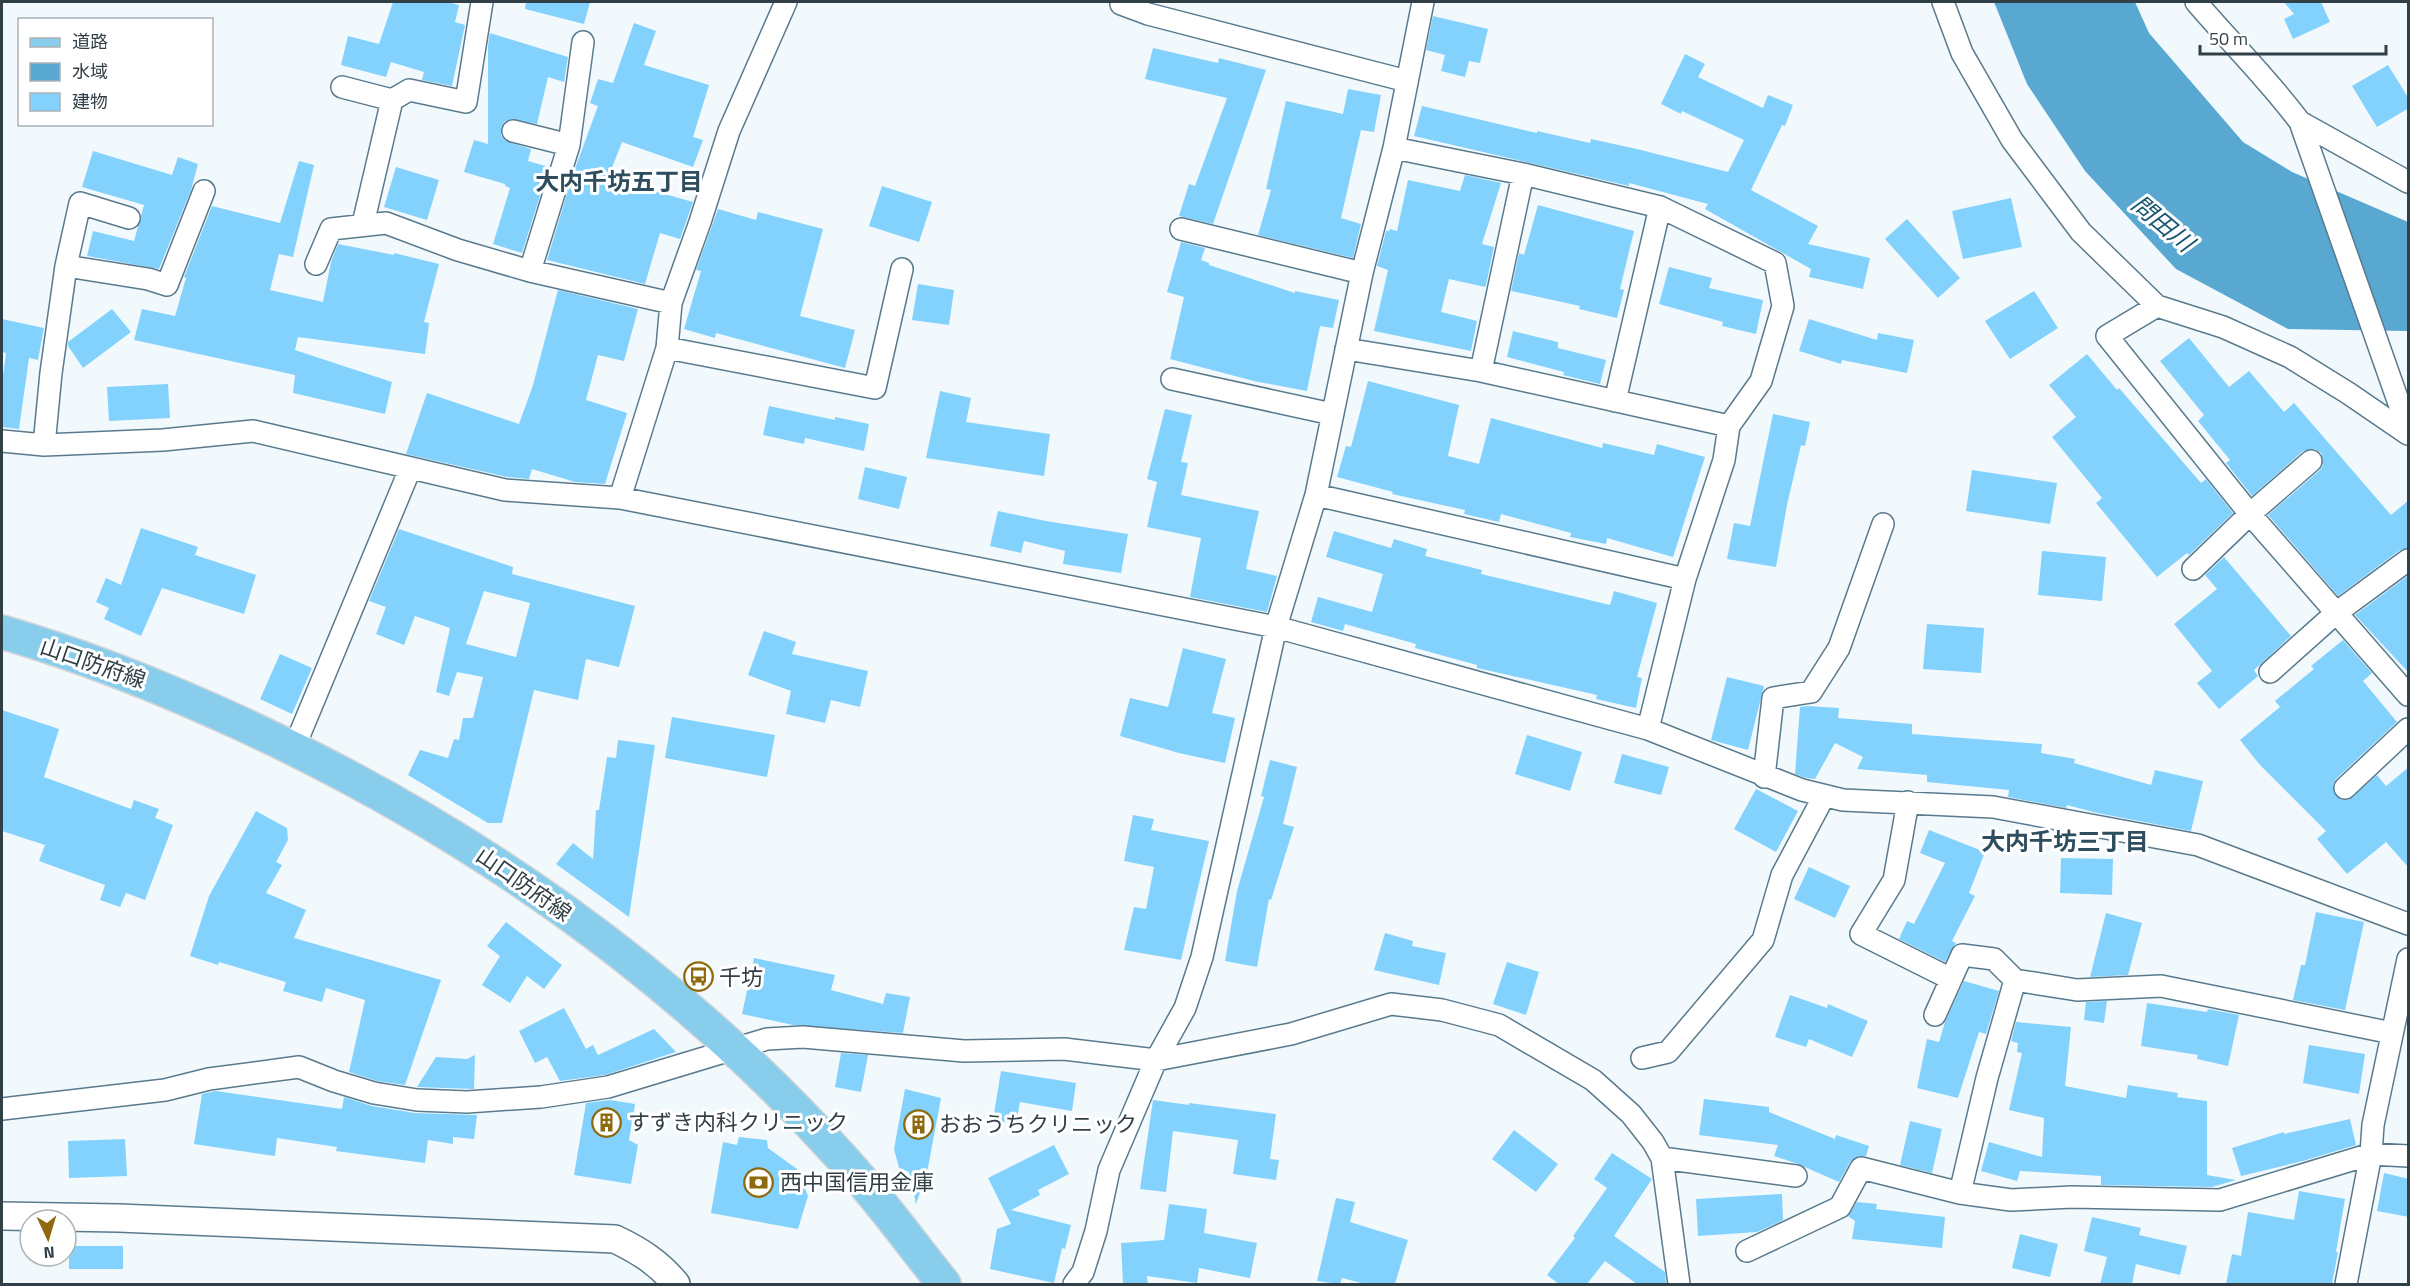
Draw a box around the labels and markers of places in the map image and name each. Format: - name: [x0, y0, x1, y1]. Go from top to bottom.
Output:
- place label: 千坊: [719, 960, 763, 994]
- bus stop icon: 千坊: [682, 961, 714, 993]
- place label: すずき内科クリニック: [628, 1105, 848, 1139]
- building icon: すずき内科クリニック: [591, 1106, 623, 1138]
- place label: おおうちクリニック: [939, 1107, 1137, 1141]
- building icon: おおうちクリニック: [902, 1108, 934, 1140]
- place label: 西中国信用金庫: [780, 1165, 934, 1199]
- bank icon: 西中国信用金庫: [743, 1166, 775, 1198]

